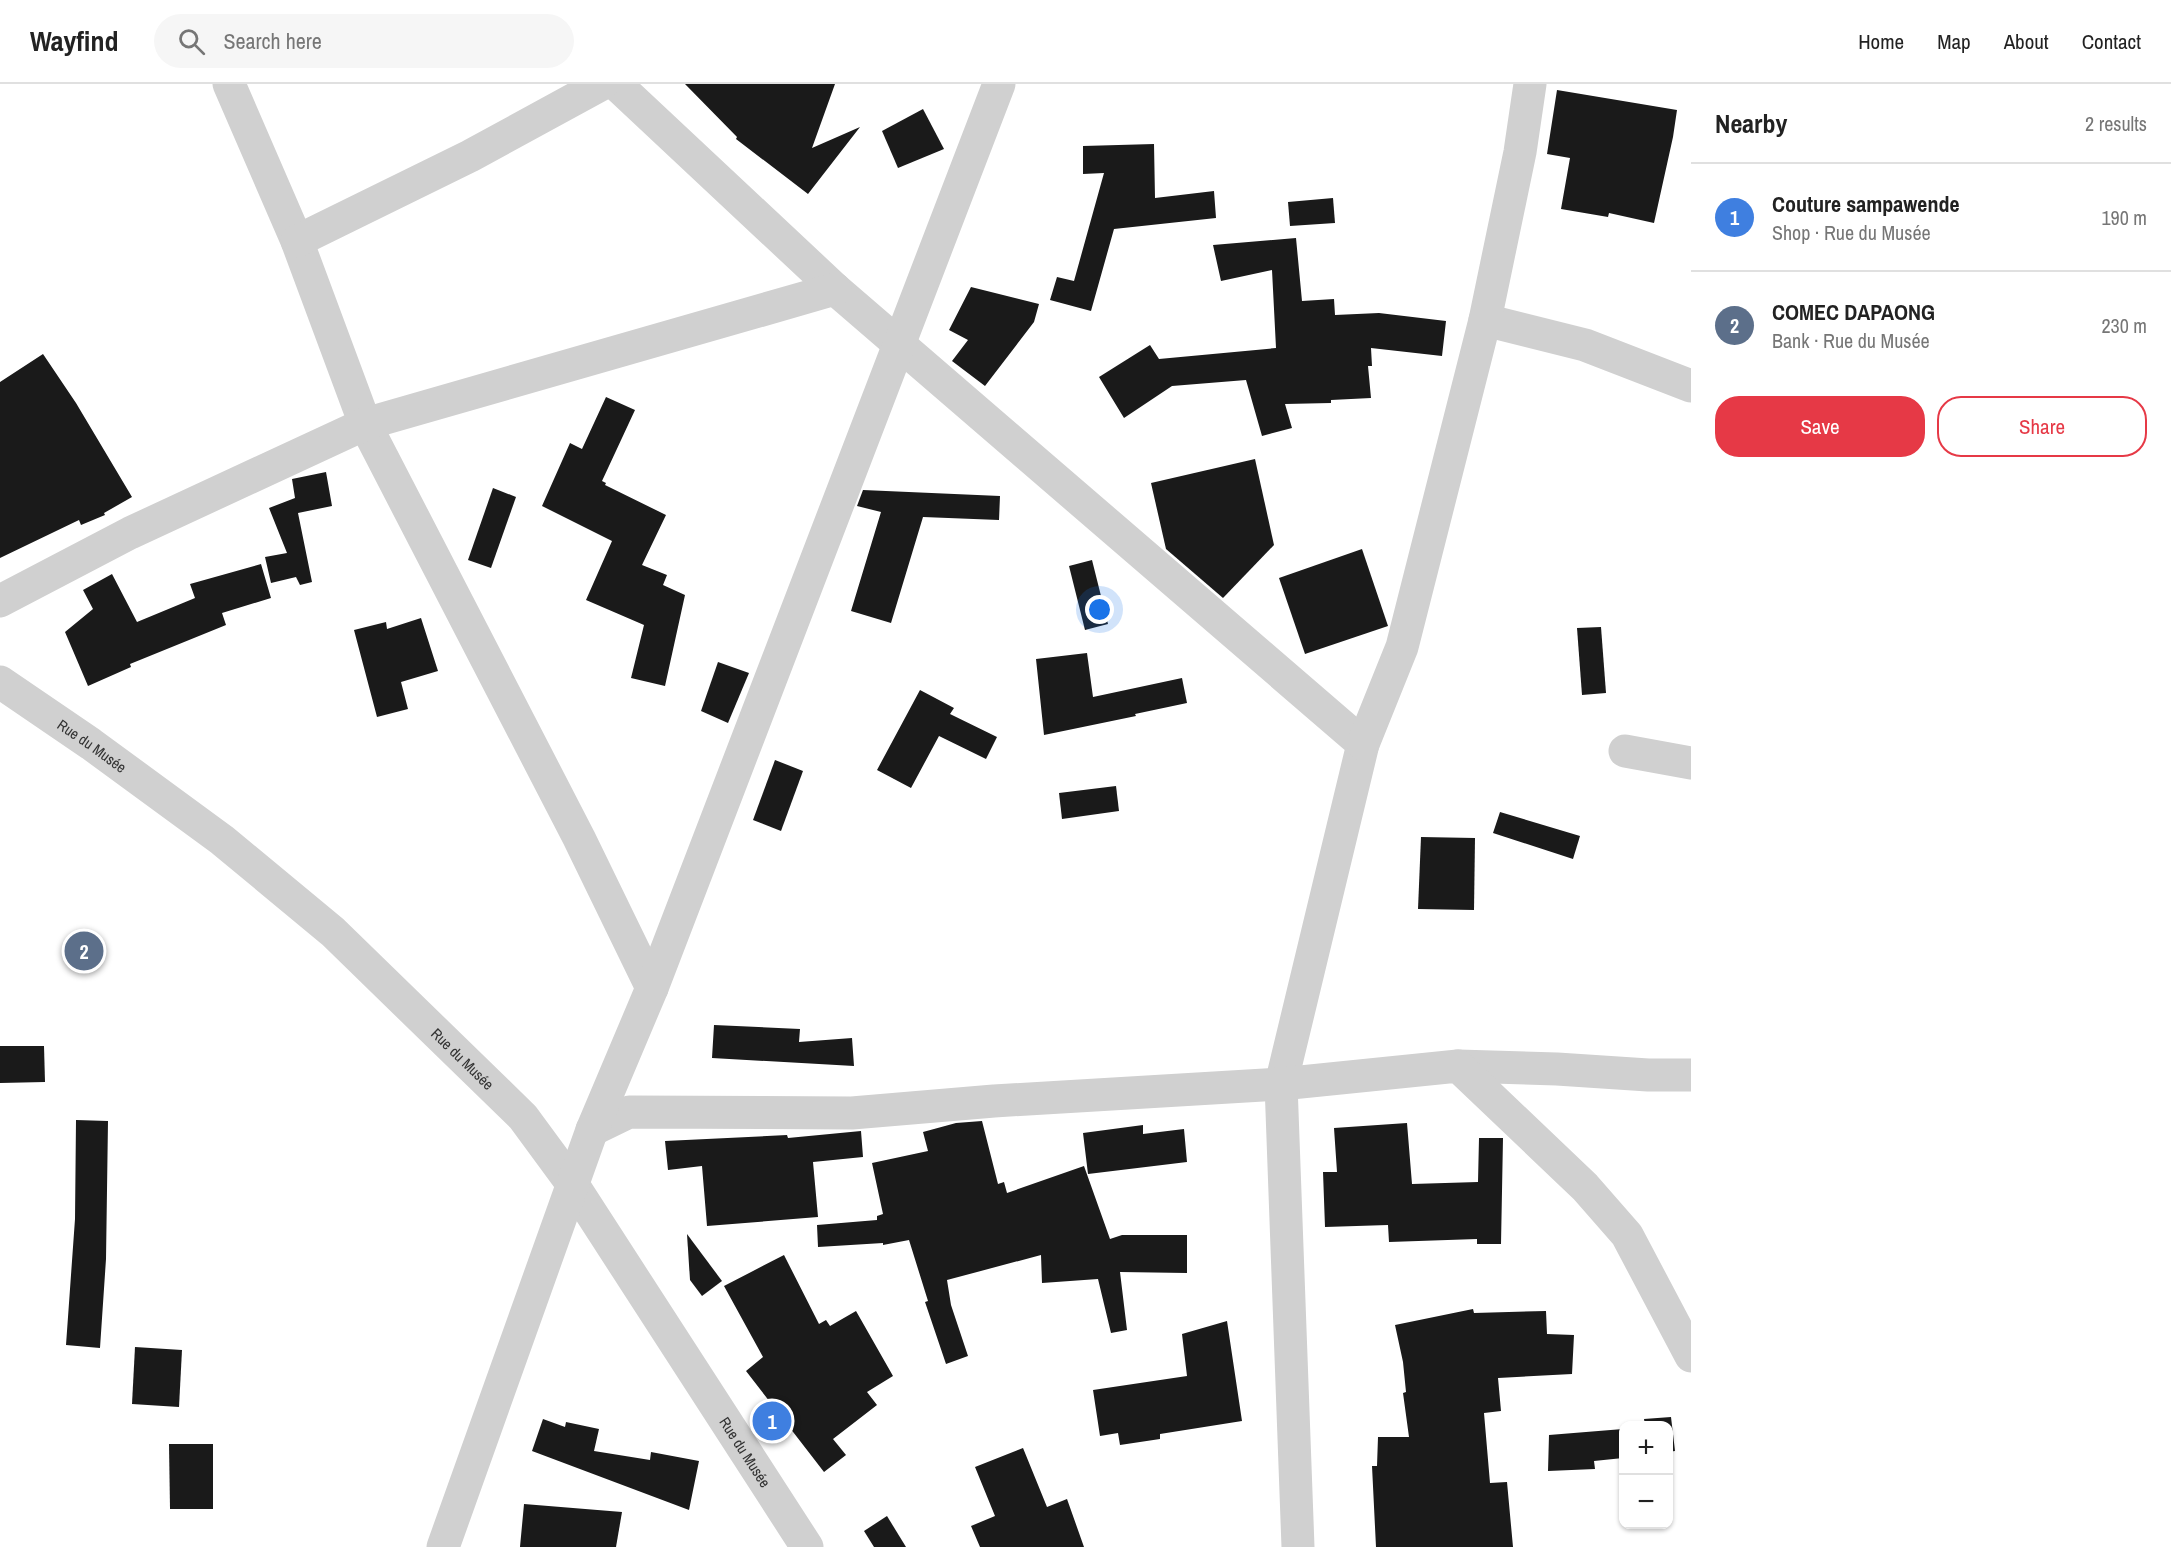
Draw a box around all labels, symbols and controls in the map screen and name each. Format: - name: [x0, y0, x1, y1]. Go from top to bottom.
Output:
- search box: [154, 14, 574, 68]
- text: Wayfind: [30, 22, 118, 60]
- icon: search: [175, 25, 208, 58]
- text: Search here: [223, 26, 322, 56]
- text: Home: [1858, 27, 1904, 56]
- text: Map: [1937, 27, 1971, 56]
- text: About: [2004, 27, 2049, 56]
- text: Contact: [2082, 27, 2141, 56]
- text: Nearby: [1715, 106, 1787, 141]
- text: 2 results: [2085, 110, 2147, 137]
- text: Couture sampawende: [1772, 189, 1959, 219]
- text: 1: [1730, 204, 1739, 231]
- text: 190 m: [2101, 204, 2147, 231]
- text: Shop · Rue du Musée: [1772, 219, 1931, 246]
- text: COMEC DAPAONG: [1772, 297, 1935, 327]
- text: 2: [1730, 312, 1739, 339]
- text: 230 m: [2101, 312, 2147, 339]
- text: Bank · Rue du Musée: [1772, 327, 1930, 354]
- button: Save: [1715, 396, 1925, 457]
- button: Share: [1937, 396, 2147, 457]
- your location: [1085, 595, 1114, 624]
- street label: Rue du Musée: [54, 714, 131, 777]
- pin: 2: [64, 928, 104, 974]
- street label: Rue du Musée: [427, 1023, 499, 1094]
- pin: 1: [752, 1398, 792, 1444]
- street label: Rue du Musée: [715, 1413, 776, 1491]
- map controls: [1619, 1421, 1673, 1529]
- button: +: [1619, 1421, 1673, 1475]
- button: −: [1619, 1475, 1673, 1529]

